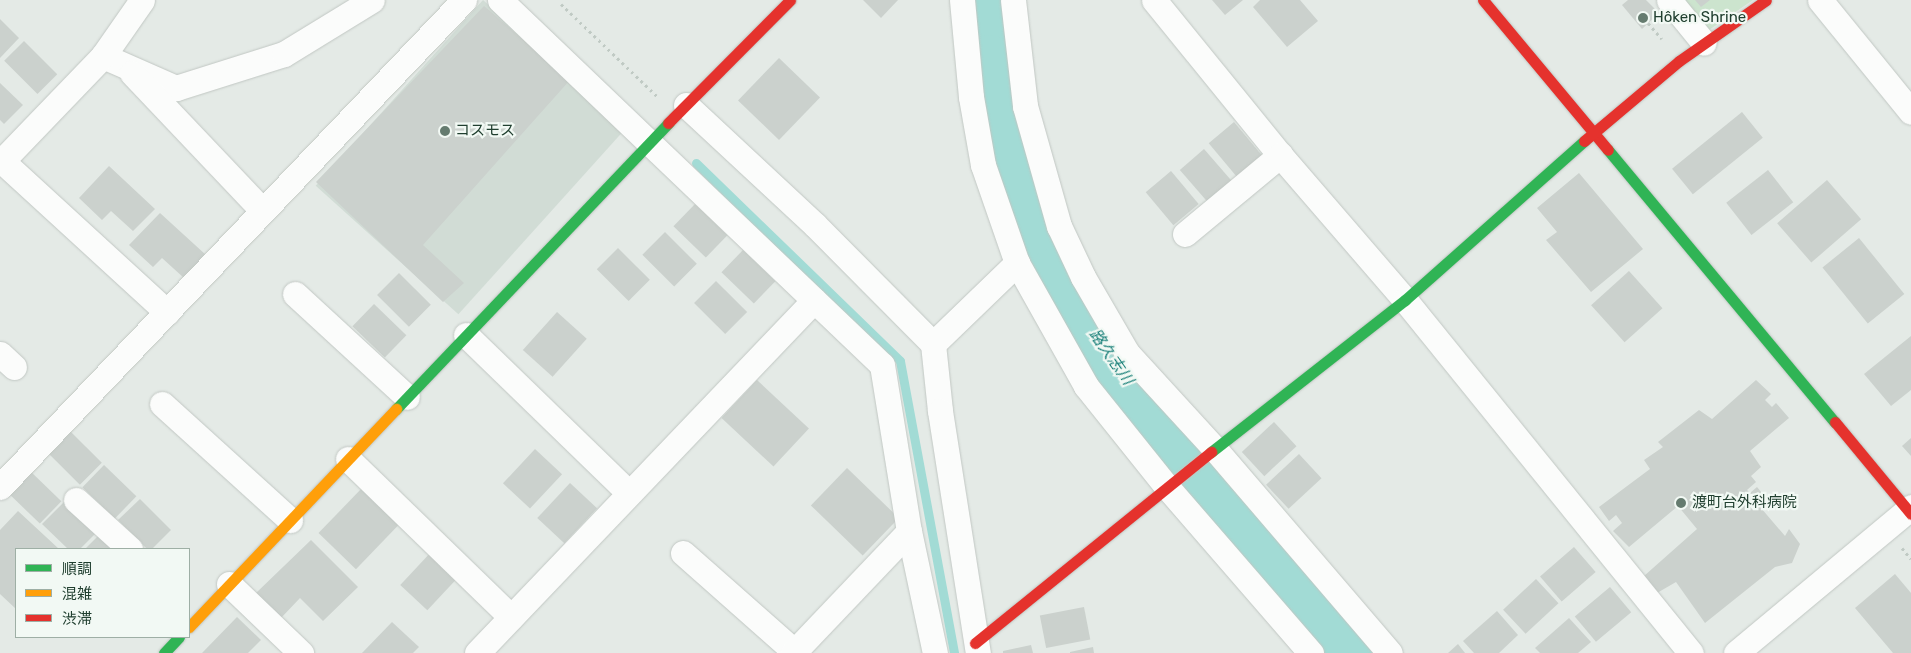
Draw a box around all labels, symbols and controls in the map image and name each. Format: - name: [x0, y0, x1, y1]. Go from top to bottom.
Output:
- place label: Hôken Shrine: [1653, 9, 1746, 27]
- marker: Hôken Shrine: [1637, 12, 1649, 24]
- place label: コスモス: [455, 122, 515, 140]
- marker: コスモス: [439, 125, 451, 137]
- water label: 路久志川: [1085, 325, 1137, 389]
- place label: 渡町台外科病院: [1692, 494, 1797, 512]
- marker: 渡町台外科病院: [1674, 496, 1688, 510]
- legend: [15, 548, 190, 638]
- text: 順調: [62, 560, 92, 578]
- text: 混雑: [62, 585, 92, 603]
- text: 渋滞: [62, 610, 92, 628]

